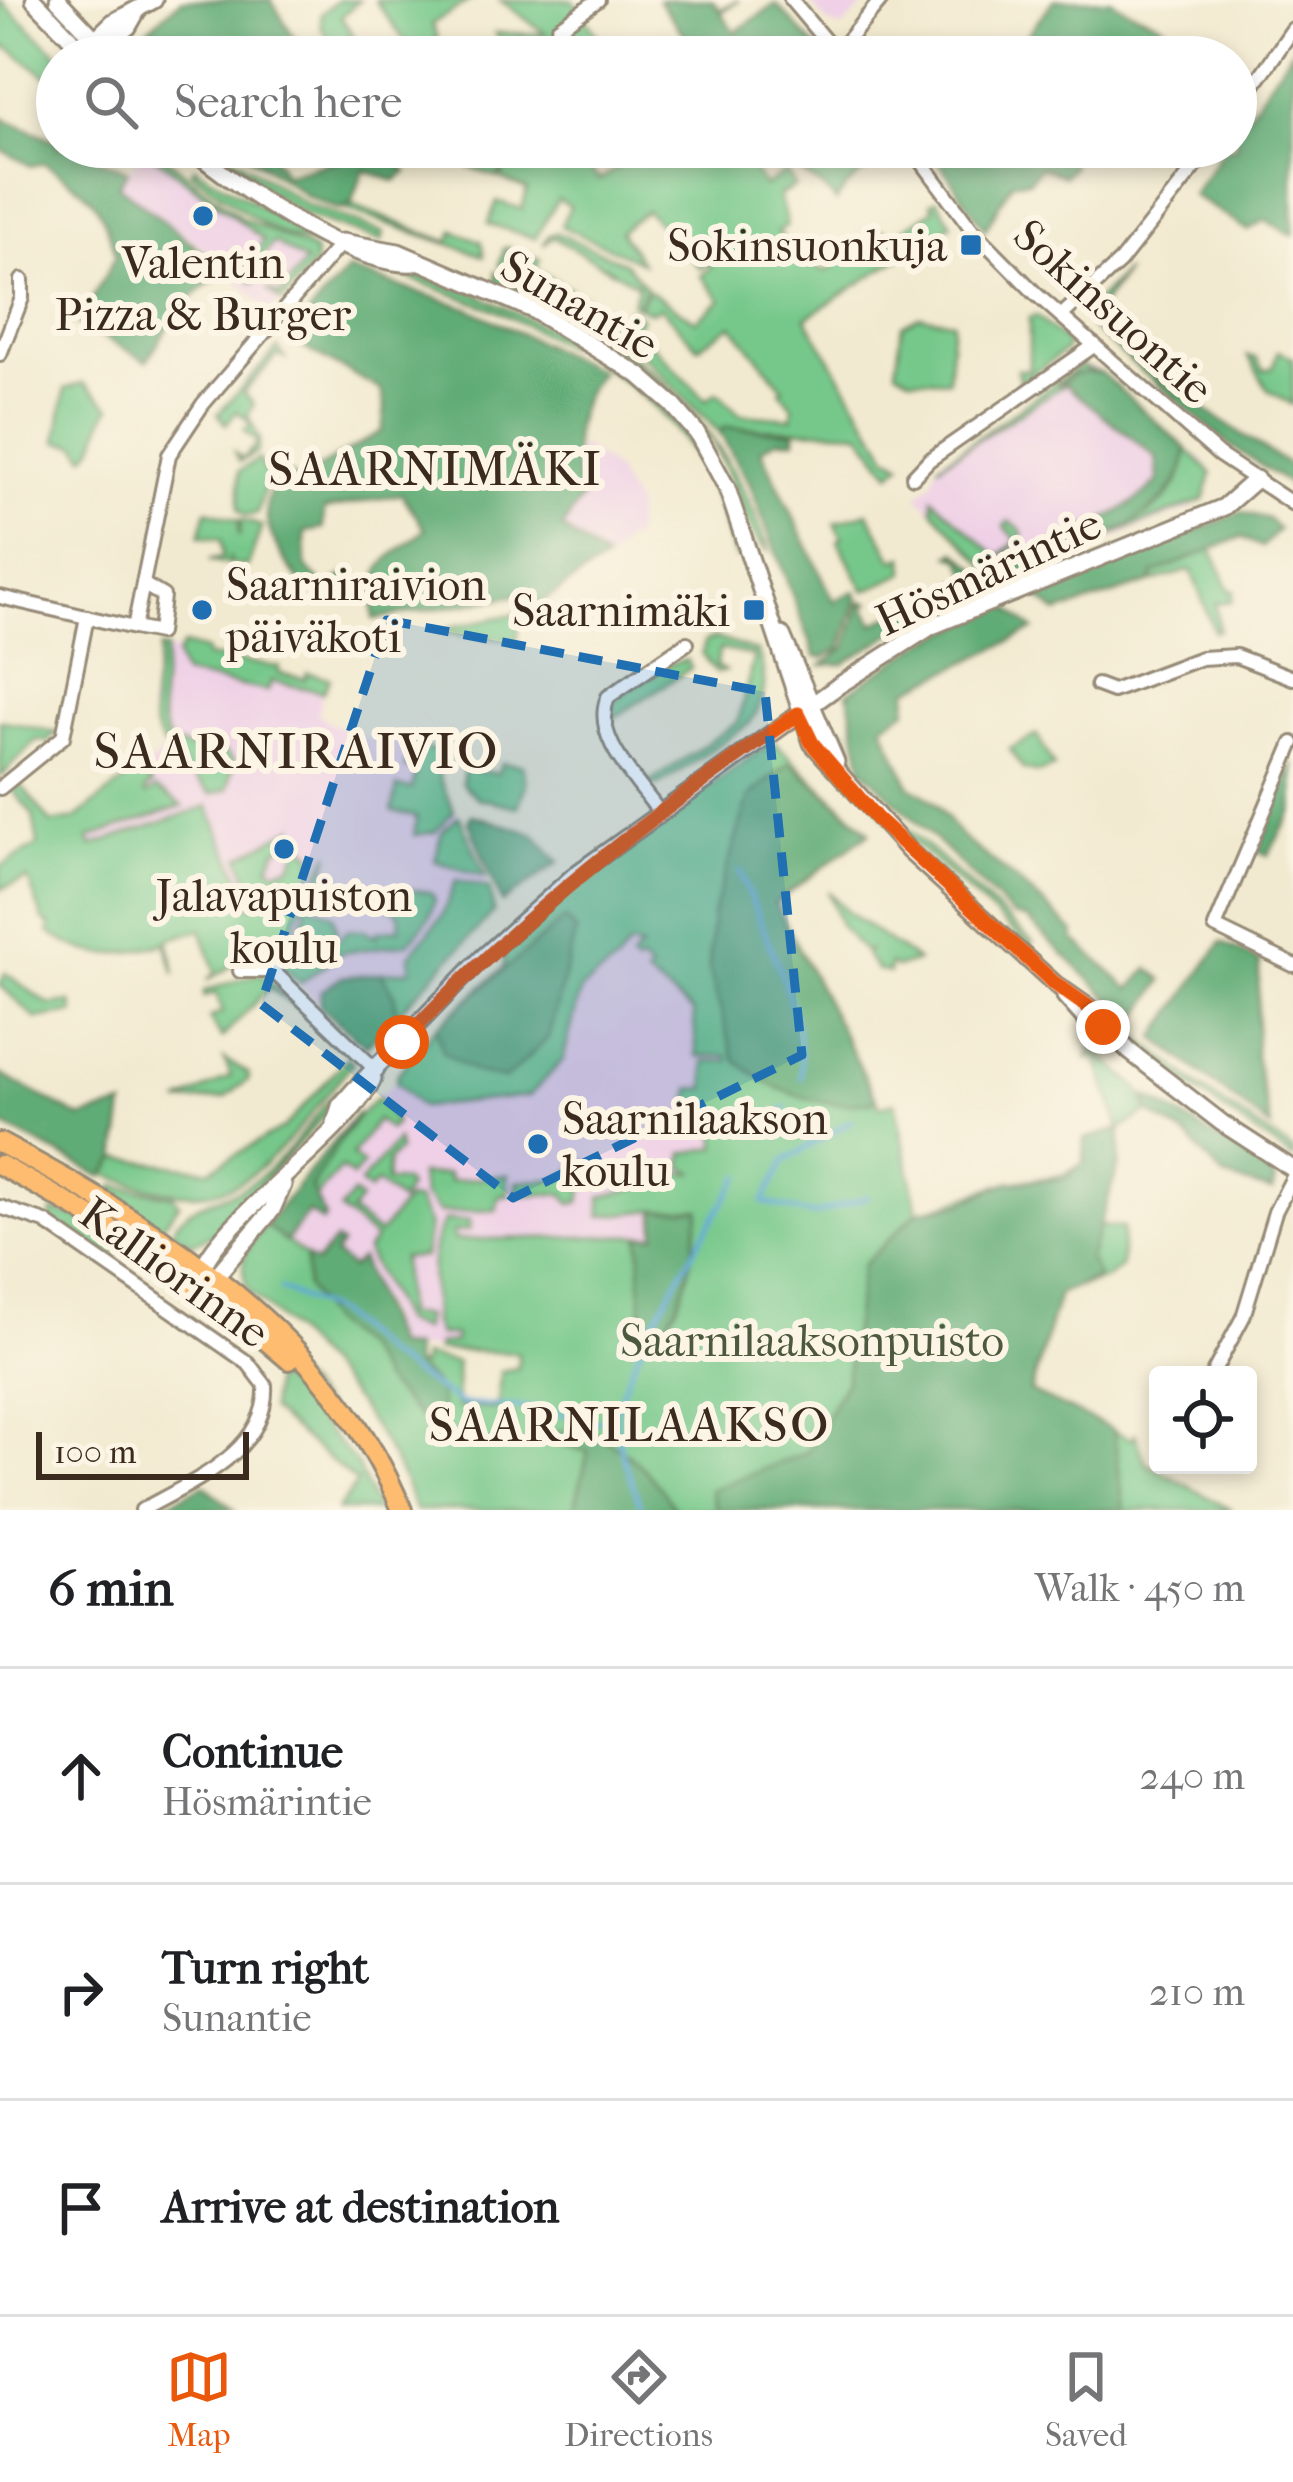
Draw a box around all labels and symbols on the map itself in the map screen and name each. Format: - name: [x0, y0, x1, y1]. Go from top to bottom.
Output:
- marker: Valentin Pizza & Burger: [190, 203, 216, 229]
- street label: Sokinsuontie: [1002, 209, 1224, 415]
- place label: Sokinsuonkuja: [667, 220, 948, 273]
- marker: Sokinsuonkuja: [958, 232, 984, 258]
- place label: Valentin Pizza & Burger: [55, 237, 352, 342]
- street label: Sunantie: [491, 239, 667, 371]
- district label: SAARNIMÄKI: [268, 441, 604, 497]
- street label: Hösmärintie: [868, 497, 1110, 648]
- place label: Saarniraivion päiväkoti: [225, 559, 486, 664]
- place label: Saarnimäki: [512, 585, 730, 638]
- marker: Saarniraivion päiväkoti: [189, 597, 215, 623]
- marker: Saarnimäki: [741, 597, 767, 623]
- district label: SAARNIRAIVIO: [94, 721, 500, 781]
- marker: Jalavapuiston koulu: [271, 836, 297, 862]
- place label: Jalavapuiston koulu: [153, 870, 412, 975]
- route end: [1076, 1000, 1130, 1054]
- route start: [375, 1015, 429, 1069]
- place label: Saarnilaakson koulu: [562, 1093, 828, 1198]
- marker: Saarnilaakson koulu: [525, 1131, 551, 1157]
- street label: Kalliorinne: [69, 1187, 279, 1360]
- park label: Saarnilaaksonpuisto: [620, 1315, 1004, 1368]
- district label: SAARNILAAKSO: [429, 1397, 831, 1453]
- scale bar: [36, 1426, 249, 1479]

